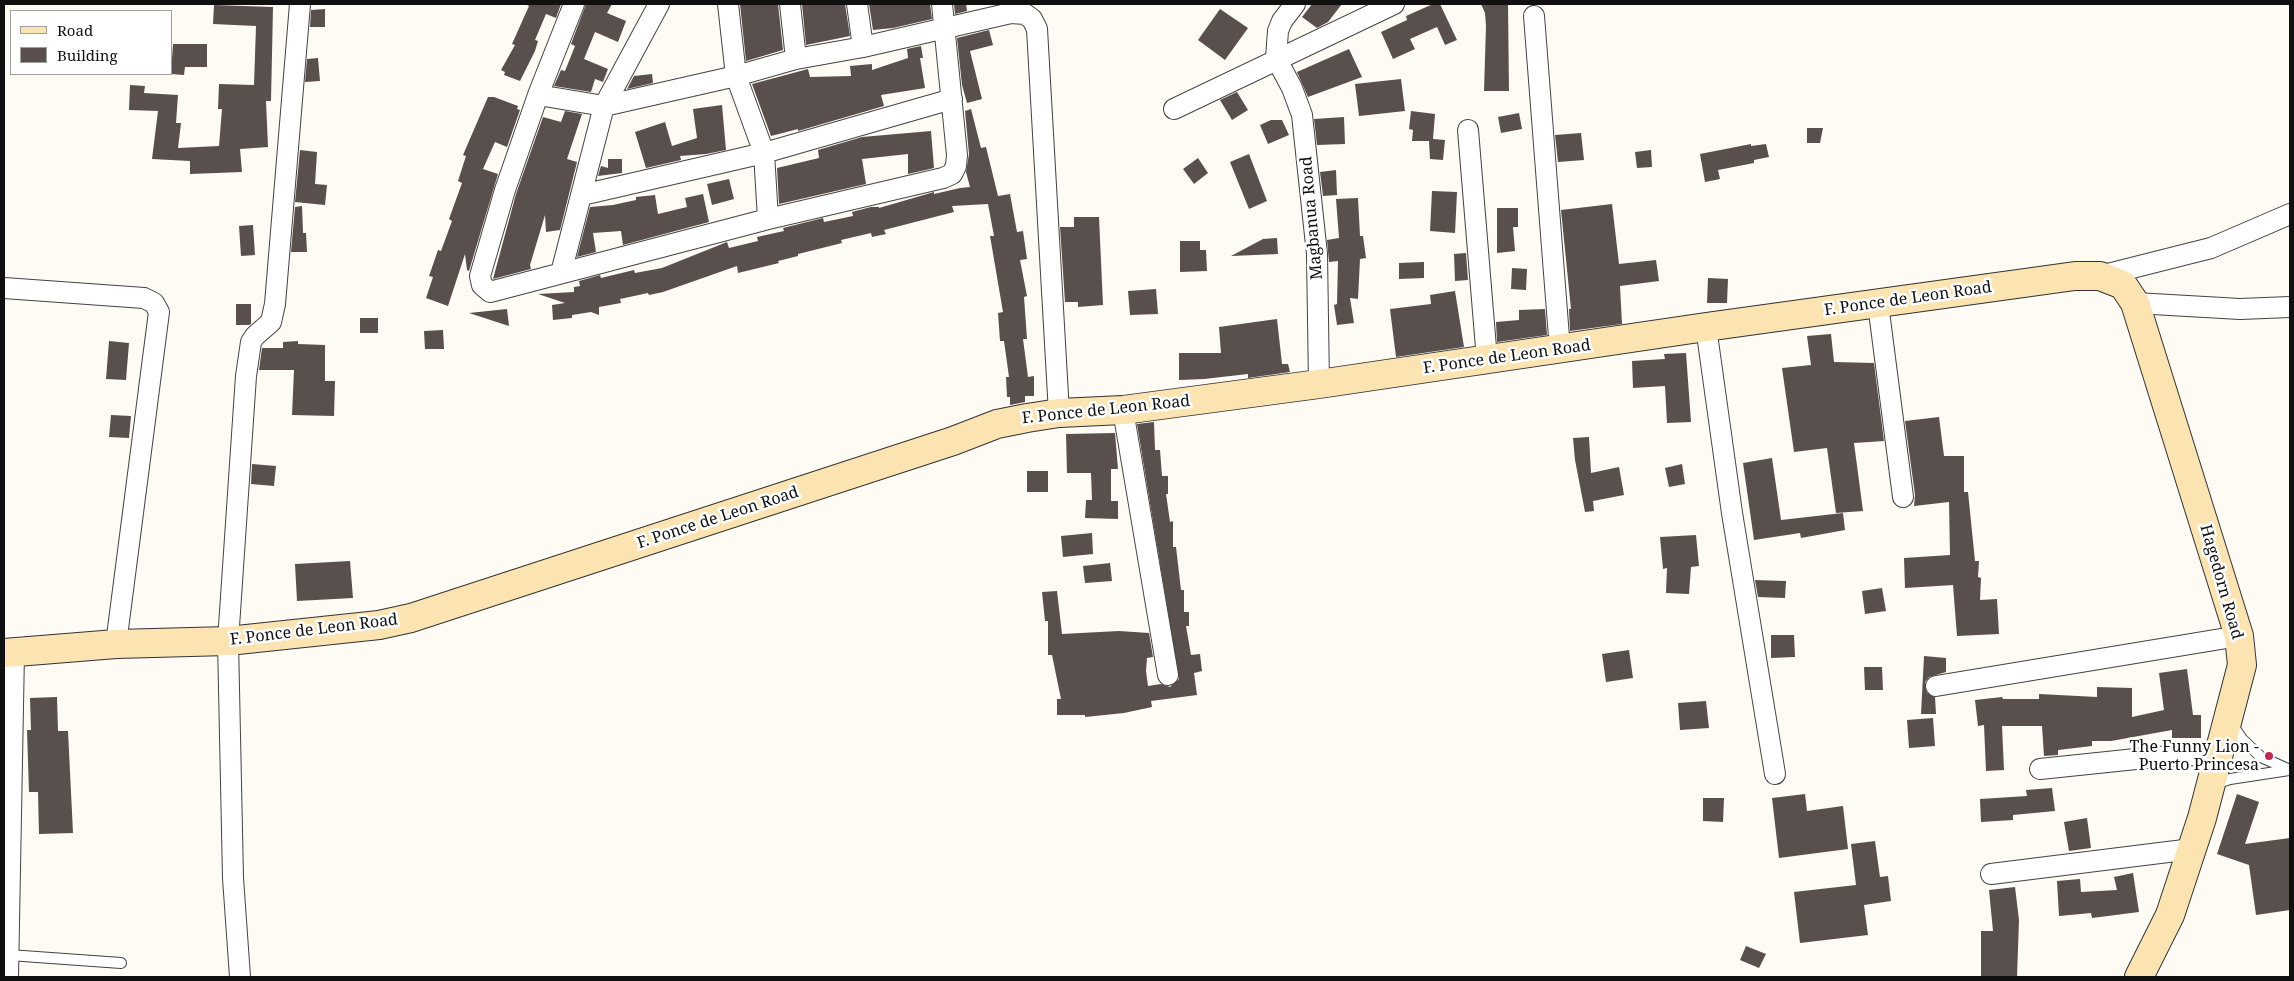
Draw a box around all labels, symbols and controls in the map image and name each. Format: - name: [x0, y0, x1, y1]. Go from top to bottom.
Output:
- legend: [10, 10, 172, 75]
- text: Road: [57, 20, 93, 40]
- text: Building: [57, 45, 118, 65]
- street label: Magbanua Road: [1297, 156, 1327, 280]
- street label: F. Ponce de Leon Road: [1823, 278, 1993, 320]
- street label: F. Ponce de Leon Road: [1422, 336, 1592, 378]
- street label: F. Ponce de Leon Road: [1021, 392, 1191, 428]
- street label: F. Ponce de Leon Road: [635, 483, 801, 553]
- street label: Hagedorn Road: [2195, 522, 2247, 642]
- street label: F. Ponce de Leon Road: [229, 610, 399, 650]
- place label: The Funny Lion - Puerto Princesa: [2129, 737, 2259, 775]
- marker: The Funny Lion - Puerto Princesa: [2263, 750, 2275, 762]

